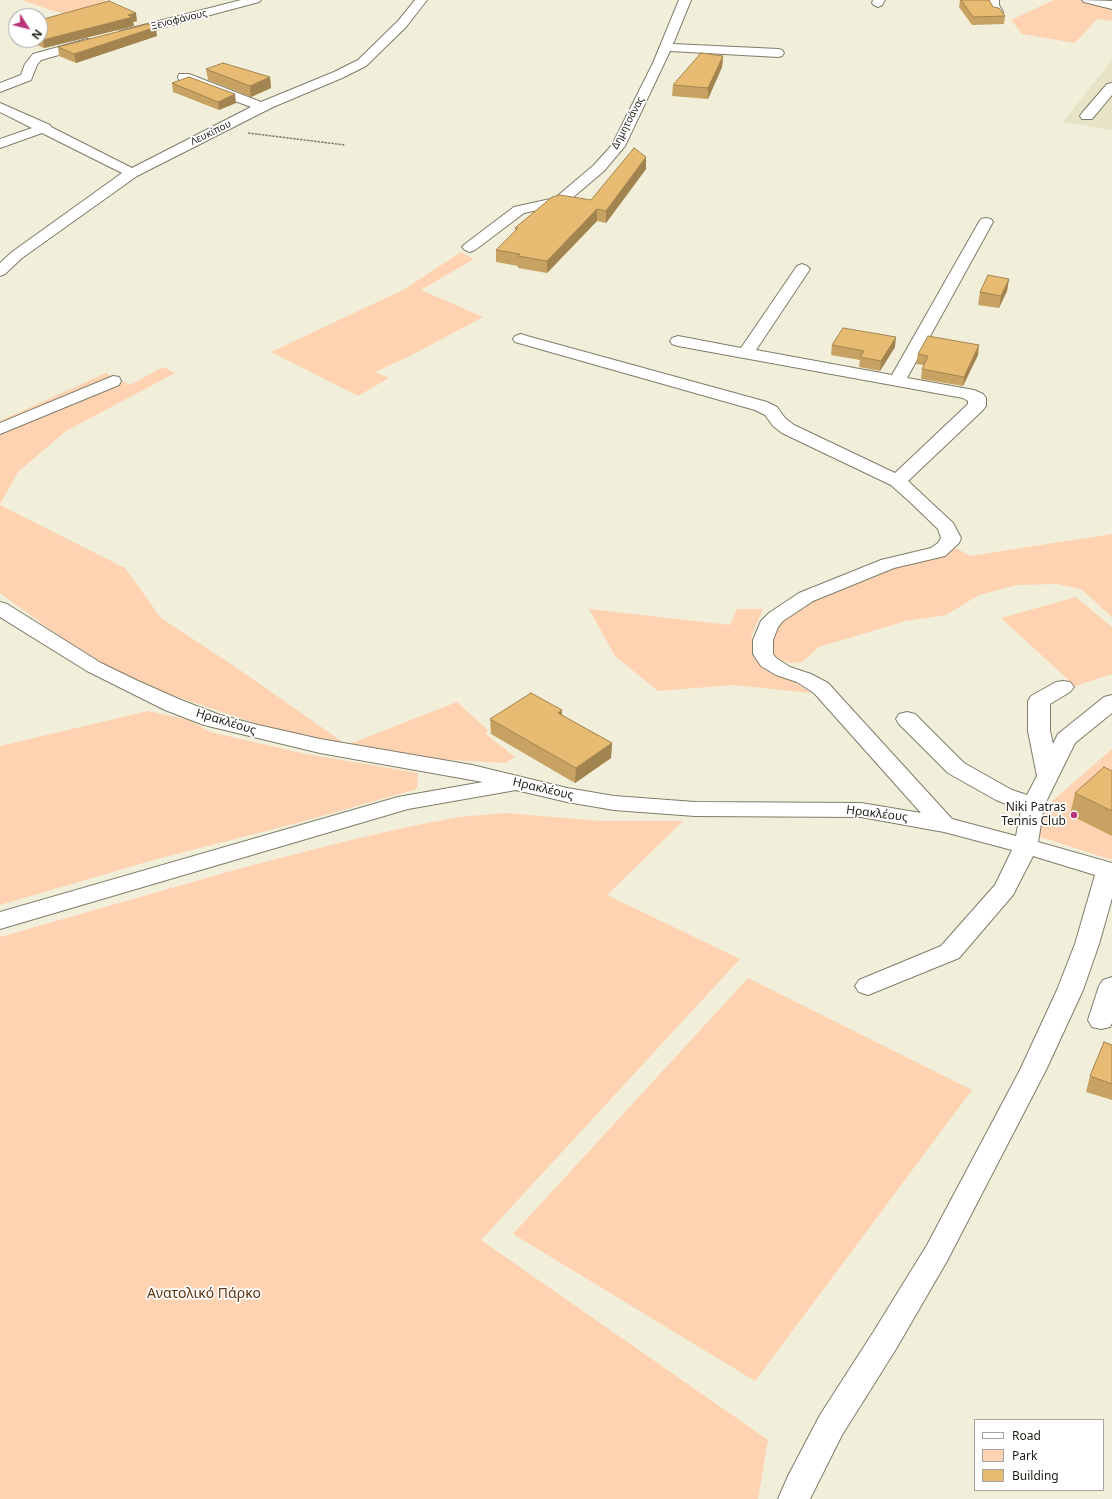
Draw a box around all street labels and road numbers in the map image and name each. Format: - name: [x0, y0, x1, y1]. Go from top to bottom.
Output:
- street label: Ξενοφάνους: [150, 7, 208, 33]
- street label: Δημητσάνας: [609, 95, 647, 151]
- street label: Λευκίπου: [189, 118, 233, 148]
- street label: Ηρακλέους: [194, 706, 258, 738]
- street label: Ηρακλέους: [511, 775, 575, 803]
- street label: Ηρακλέους: [845, 803, 909, 825]

